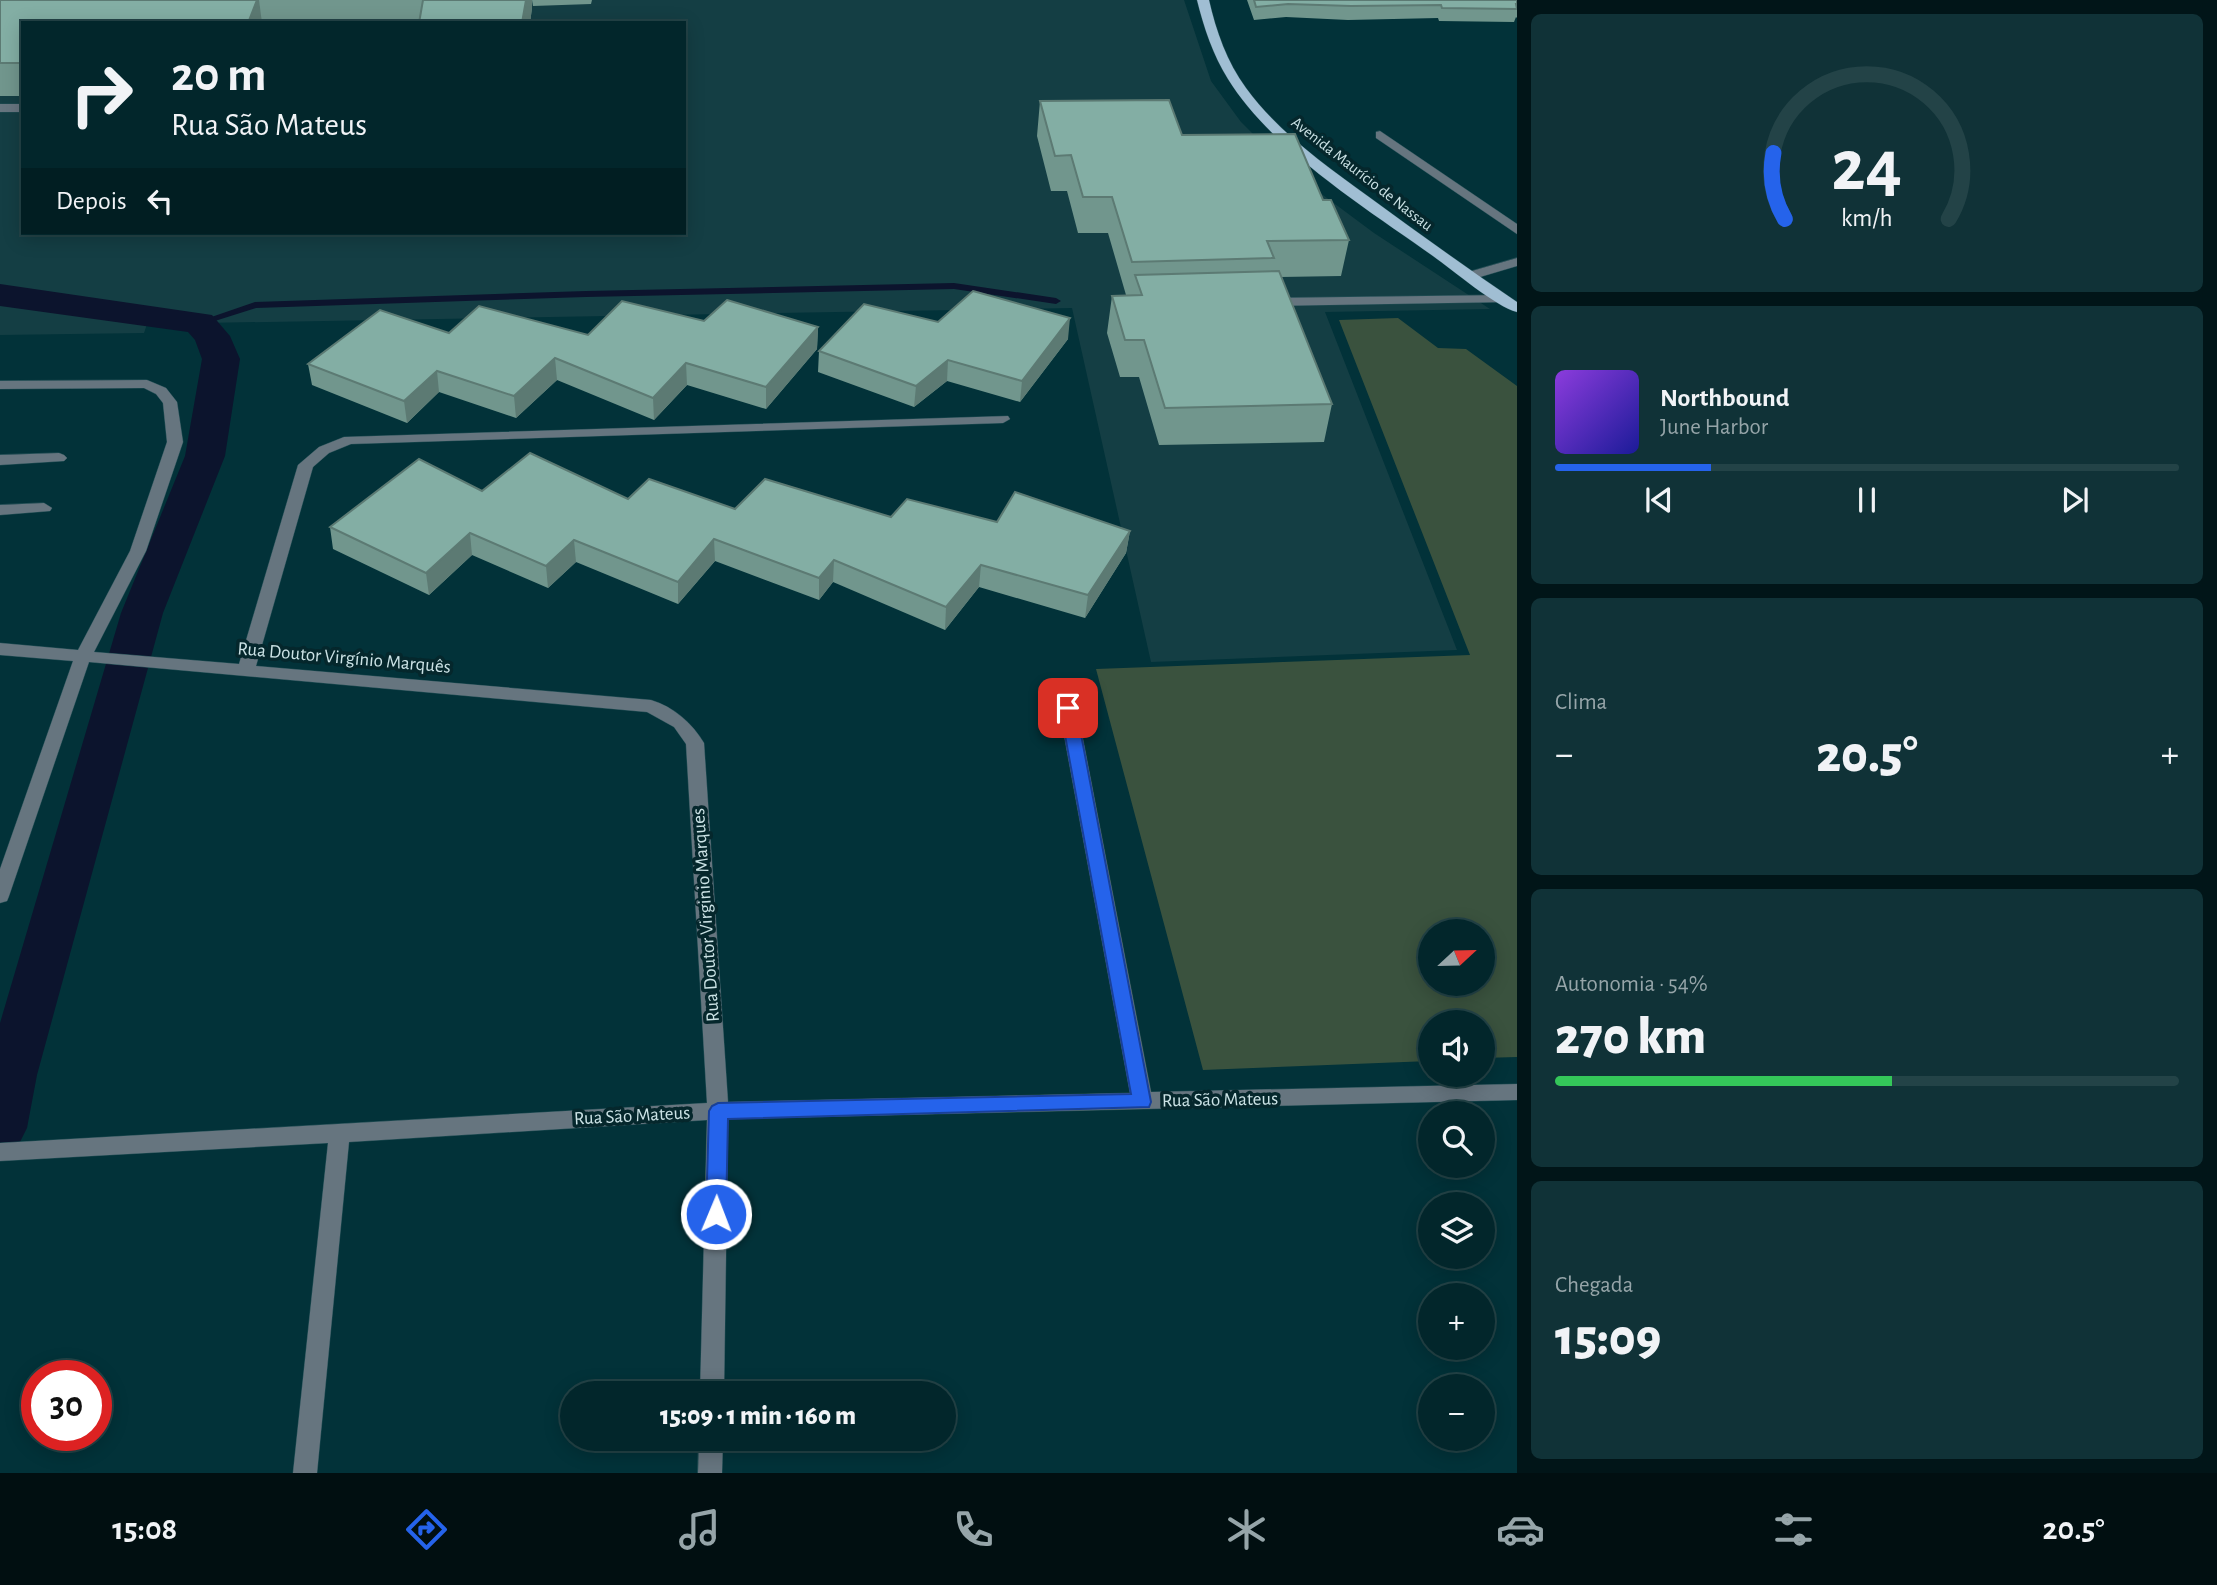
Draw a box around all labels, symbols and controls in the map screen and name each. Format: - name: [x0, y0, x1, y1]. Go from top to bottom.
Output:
- icon: right: [56, 49, 147, 140]
- text: 20 m: [171, 51, 267, 100]
- text: Rua São Mateus: [171, 109, 367, 141]
- street label: Avenida Maurício de Nassau: [1288, 114, 1436, 234]
- text: 24: [1832, 131, 1902, 204]
- icon: left: [141, 182, 179, 220]
- text: Depois: [56, 188, 127, 214]
- text: km/h: [1841, 206, 1893, 231]
- text: Northbound: [1660, 385, 1789, 411]
- text: June Harbor: [1660, 416, 1768, 439]
- icon: previous: [1640, 481, 1678, 519]
- icon: pause: [1848, 481, 1886, 519]
- icon: next: [2056, 481, 2094, 519]
- street label: Rua Doutor Virgínio Marquês: [237, 639, 451, 677]
- pin: [1038, 678, 1098, 738]
- icon: arrive: [1049, 689, 1087, 727]
- text: Clima: [1555, 691, 1607, 714]
- text: 20.5°: [1816, 729, 1918, 781]
- text: −: [1555, 736, 1573, 774]
- text: +: [2161, 736, 2179, 774]
- street label: Rua Doutor Virginio Marques: [689, 808, 723, 1022]
- north arrow: [1418, 919, 1494, 996]
- map controls: [1418, 919, 1495, 1451]
- text: Autonomia · 54%: [1555, 973, 1708, 996]
- button: sound: [1418, 1010, 1495, 1087]
- text: 270 km: [1555, 1011, 1706, 1063]
- street label: Rua São Mateus: [1162, 1089, 1278, 1111]
- button: search: [1418, 1101, 1495, 1178]
- street label: Rua São Mateus: [573, 1103, 691, 1129]
- position arrow: [679, 1177, 753, 1251]
- button: layers: [1418, 1192, 1495, 1269]
- text: Chegada: [1555, 1274, 1633, 1297]
- button: +: [1418, 1283, 1495, 1360]
- text: 15:09: [1555, 1312, 1661, 1364]
- speed limit sign: 30: [21, 1360, 112, 1451]
- button: −: [1418, 1374, 1495, 1451]
- text: 15:09 · 1 min · 160 m: [660, 1403, 856, 1429]
- icon: directions: [402, 1505, 451, 1554]
- icon: music: [675, 1505, 724, 1554]
- icon: phone: [949, 1505, 998, 1554]
- icon: climate: [1222, 1505, 1271, 1554]
- icon: car: [1496, 1505, 1545, 1554]
- icon: filters: [1769, 1505, 1818, 1554]
- text: 15:08: [112, 1513, 177, 1545]
- text: 20.5°: [2042, 1513, 2105, 1545]

